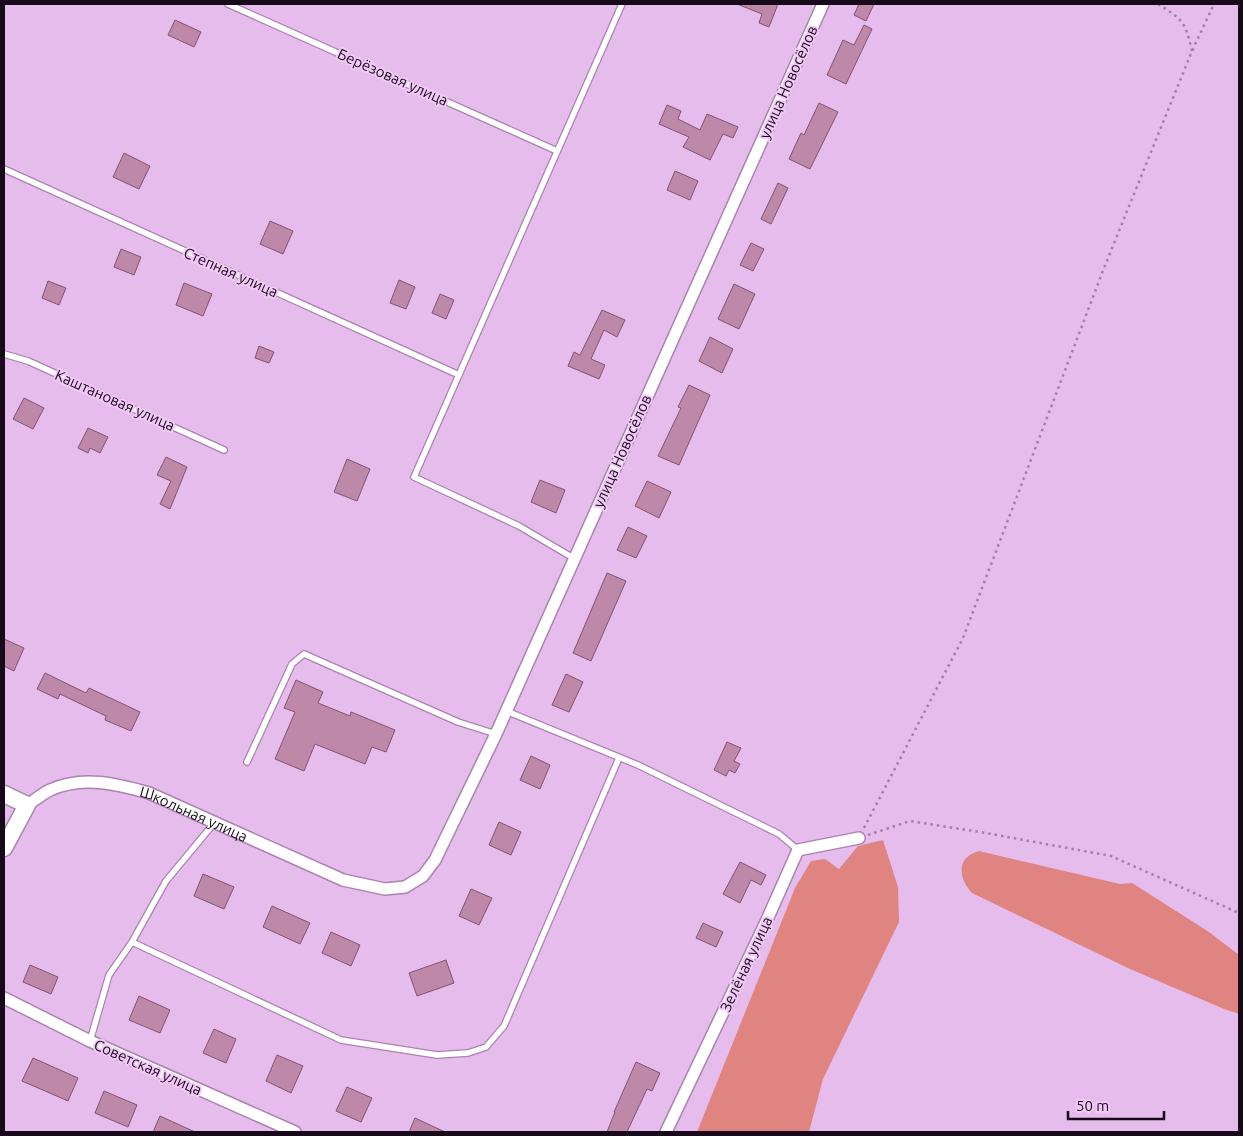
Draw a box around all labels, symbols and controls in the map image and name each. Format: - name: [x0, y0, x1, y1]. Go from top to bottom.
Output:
- street label: улица Новосёлов: [755, 23, 821, 141]
- street label: Берёзовая улица: [335, 45, 451, 109]
- street label: Степная улица: [181, 244, 281, 300]
- street label: Каштановая улица: [52, 366, 178, 434]
- street label: улица Новосёлов: [589, 392, 655, 510]
- street label: Школьная улица: [138, 782, 251, 845]
- street label: Зелёная улица: [717, 914, 775, 1014]
- street label: Советская улица: [91, 1036, 205, 1098]
- scale bar: [1068, 1088, 1164, 1120]
- text: 50 m: [1076, 1097, 1109, 1114]

